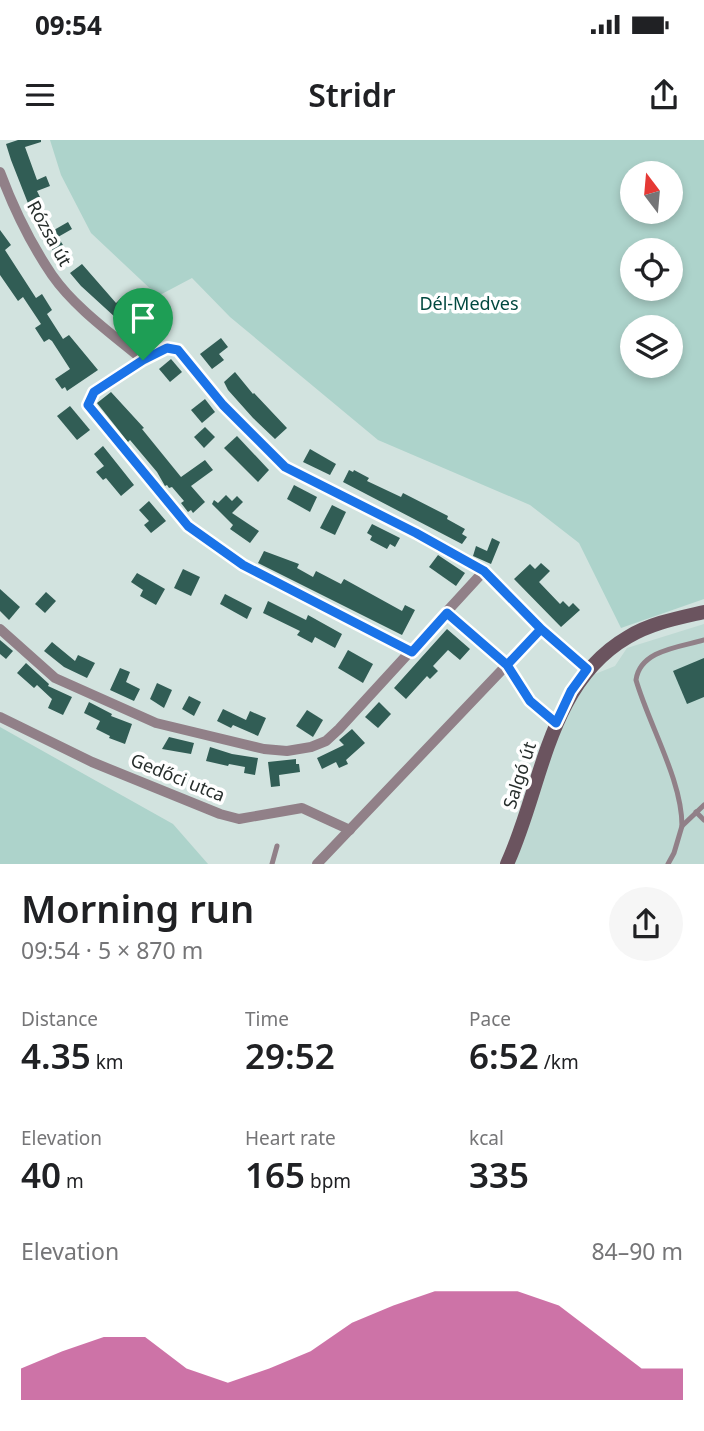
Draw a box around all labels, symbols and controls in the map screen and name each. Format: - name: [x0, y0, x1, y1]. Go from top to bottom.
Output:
- text: 09:54: [35, 7, 102, 43]
- text: Stridr: [308, 73, 396, 116]
- icon: menu: [21, 76, 59, 114]
- icon: share: [645, 76, 683, 114]
- north arrow: [620, 161, 682, 224]
- map controls: [620, 161, 683, 378]
- street label: Rózsa út: [22, 196, 78, 270]
- button: locate: [620, 238, 683, 301]
- pin: [113, 288, 173, 360]
- park label: Dél-Medves: [419, 291, 519, 315]
- icon: arrive: [124, 299, 162, 337]
- button: layers: [620, 315, 683, 378]
- street label: Salgó út: [497, 738, 541, 811]
- street label: Gedőci utca: [127, 747, 229, 807]
- text: Morning run: [21, 882, 254, 934]
- button: share: [609, 887, 683, 961]
- text: 09:54 · 5 × 870 m: [21, 934, 203, 966]
- text: Distance: [21, 1006, 98, 1032]
- text: Time: [245, 1006, 289, 1032]
- text: Pace: [469, 1006, 511, 1032]
- text: 4.35: [21, 1032, 91, 1079]
- text: 29:52: [245, 1032, 335, 1079]
- text: 6:52: [469, 1032, 539, 1079]
- text: km: [91, 1049, 124, 1075]
- text: /km: [539, 1049, 579, 1075]
- text: Elevation: [21, 1125, 102, 1151]
- text: Heart rate: [245, 1125, 336, 1151]
- text: kcal: [469, 1125, 504, 1151]
- text: 40: [21, 1151, 61, 1198]
- text: 165: [245, 1151, 305, 1198]
- text: 335: [469, 1151, 529, 1198]
- text: m: [61, 1168, 84, 1194]
- text: bpm: [305, 1168, 351, 1194]
- text: Elevation: [21, 1235, 119, 1267]
- text: 84–90 m: [591, 1235, 683, 1267]

